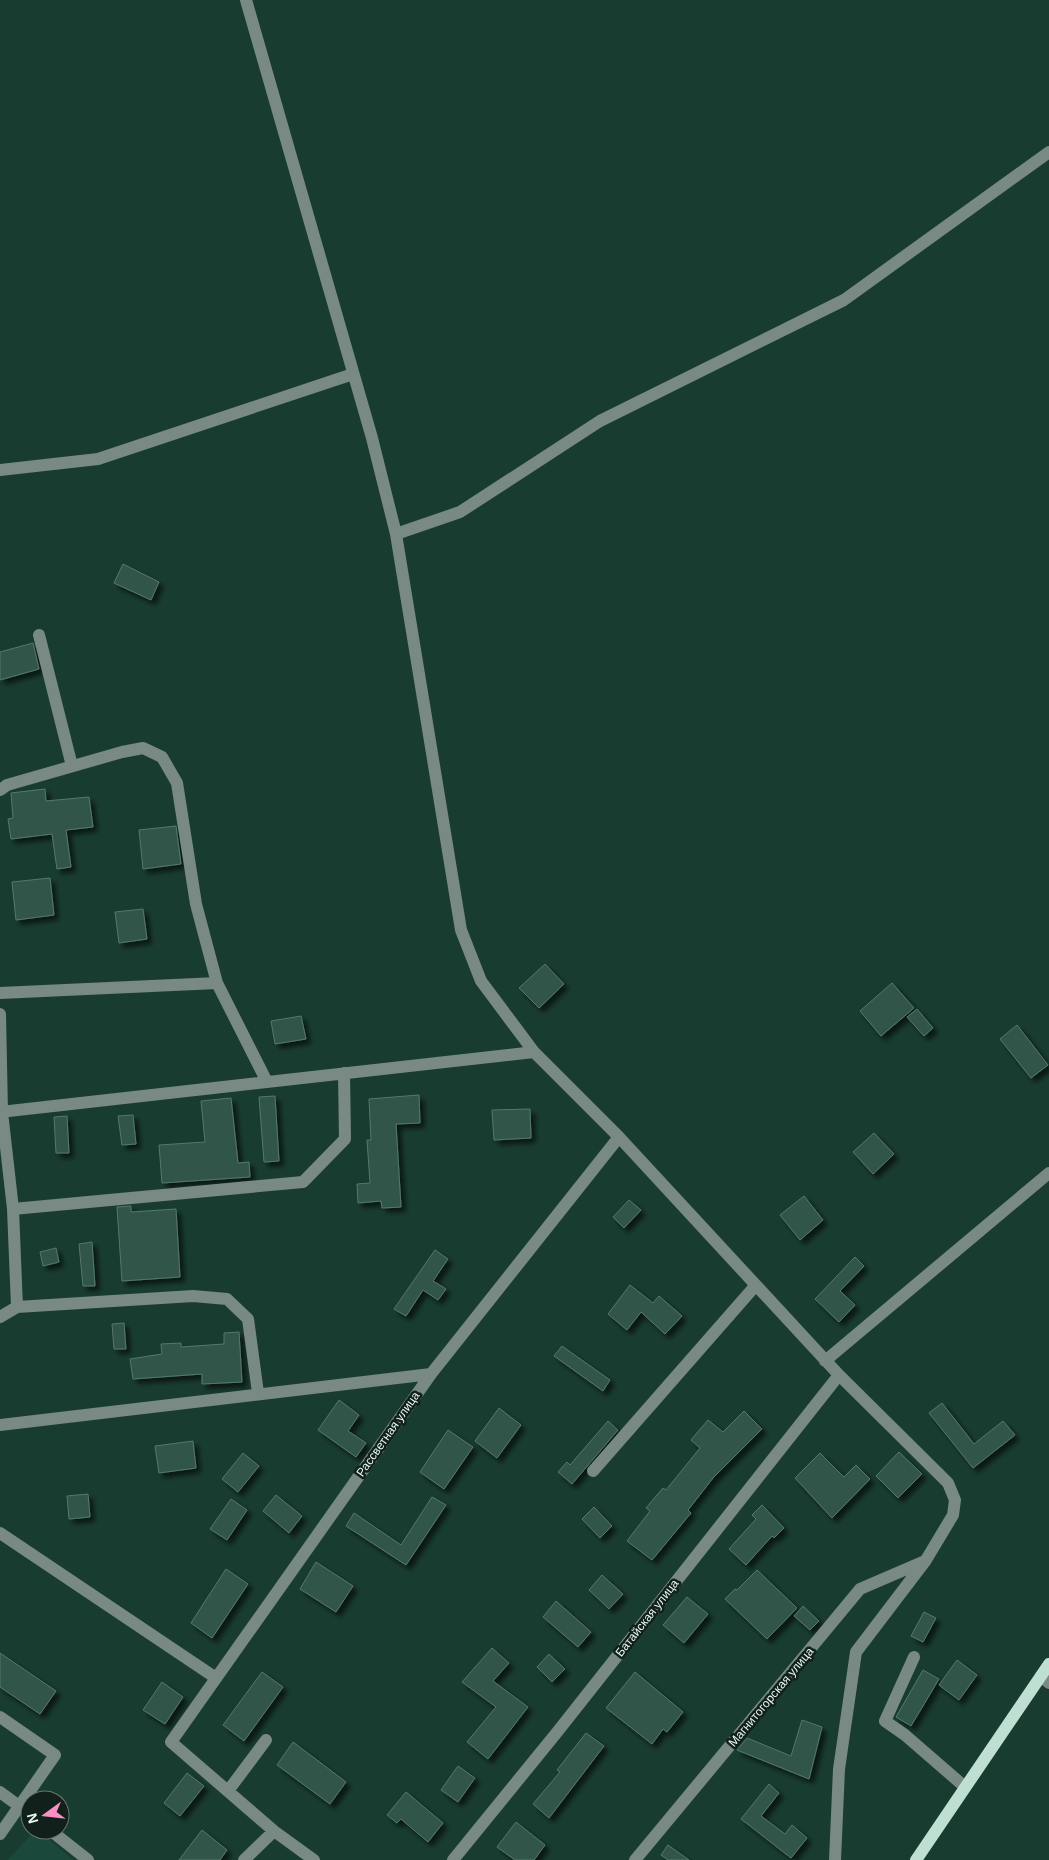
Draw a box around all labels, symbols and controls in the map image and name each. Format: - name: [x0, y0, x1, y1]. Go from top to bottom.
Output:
- street label: Рассветная улица: [353, 1389, 423, 1479]
- street label: Батайская улица: [613, 1576, 682, 1659]
- street label: Магнитогорская улица: [725, 1644, 817, 1749]
- north arrow: [20, 1790, 70, 1840]
- text: N: [23, 1811, 41, 1825]

